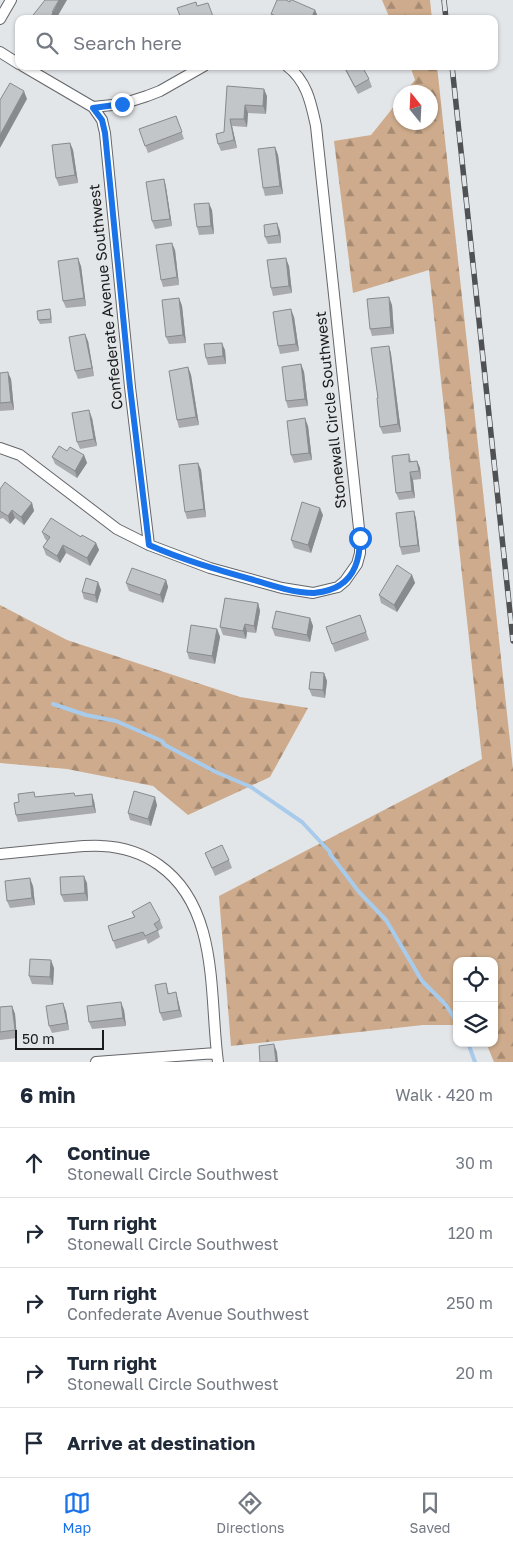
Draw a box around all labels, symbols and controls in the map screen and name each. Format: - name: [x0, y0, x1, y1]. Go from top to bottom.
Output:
- search box: [15, 15, 498, 70]
- icon: search: [33, 29, 61, 57]
- text: Search here: [73, 31, 182, 54]
- north arrow: [393, 85, 438, 130]
- route end: [111, 93, 134, 116]
- street label: Confederate Avenue Southwest: [84, 183, 126, 411]
- street label: Stonewall Circle Southwest: [311, 311, 349, 510]
- route start: [349, 527, 372, 550]
- map controls: [453, 957, 498, 1047]
- button: locate: [453, 957, 498, 1002]
- button: layers: [453, 1002, 498, 1047]
- scale bar: [15, 1027, 104, 1050]
- text: 50 m: [22, 1030, 55, 1047]
- text: 6 min: [20, 1082, 75, 1108]
- text: Walk · 420 m: [395, 1085, 493, 1105]
- text: Continue: [67, 1141, 150, 1164]
- icon: ahead: [20, 1149, 48, 1177]
- text: 30 m: [456, 1153, 493, 1173]
- text: Stonewall Circle Southwest: [67, 1164, 279, 1184]
- text: Turn right: [67, 1211, 157, 1234]
- icon: right: [20, 1219, 48, 1247]
- text: 120 m: [448, 1223, 493, 1243]
- text: Stonewall Circle Southwest: [67, 1234, 279, 1254]
- text: Turn right: [67, 1281, 157, 1304]
- icon: right: [20, 1289, 48, 1317]
- text: 250 m: [446, 1293, 493, 1313]
- text: Confederate Avenue Southwest: [67, 1304, 309, 1324]
- text: Turn right: [67, 1351, 157, 1374]
- icon: right: [20, 1359, 48, 1387]
- text: 20 m: [456, 1363, 493, 1383]
- text: Stonewall Circle Southwest: [67, 1374, 279, 1394]
- icon: arrive: [20, 1429, 48, 1457]
- text: Arrive at destination: [67, 1431, 255, 1454]
- tab: Map: [63, 1489, 91, 1536]
- tab: Directions: [216, 1489, 285, 1536]
- tab: Saved: [410, 1489, 450, 1536]

